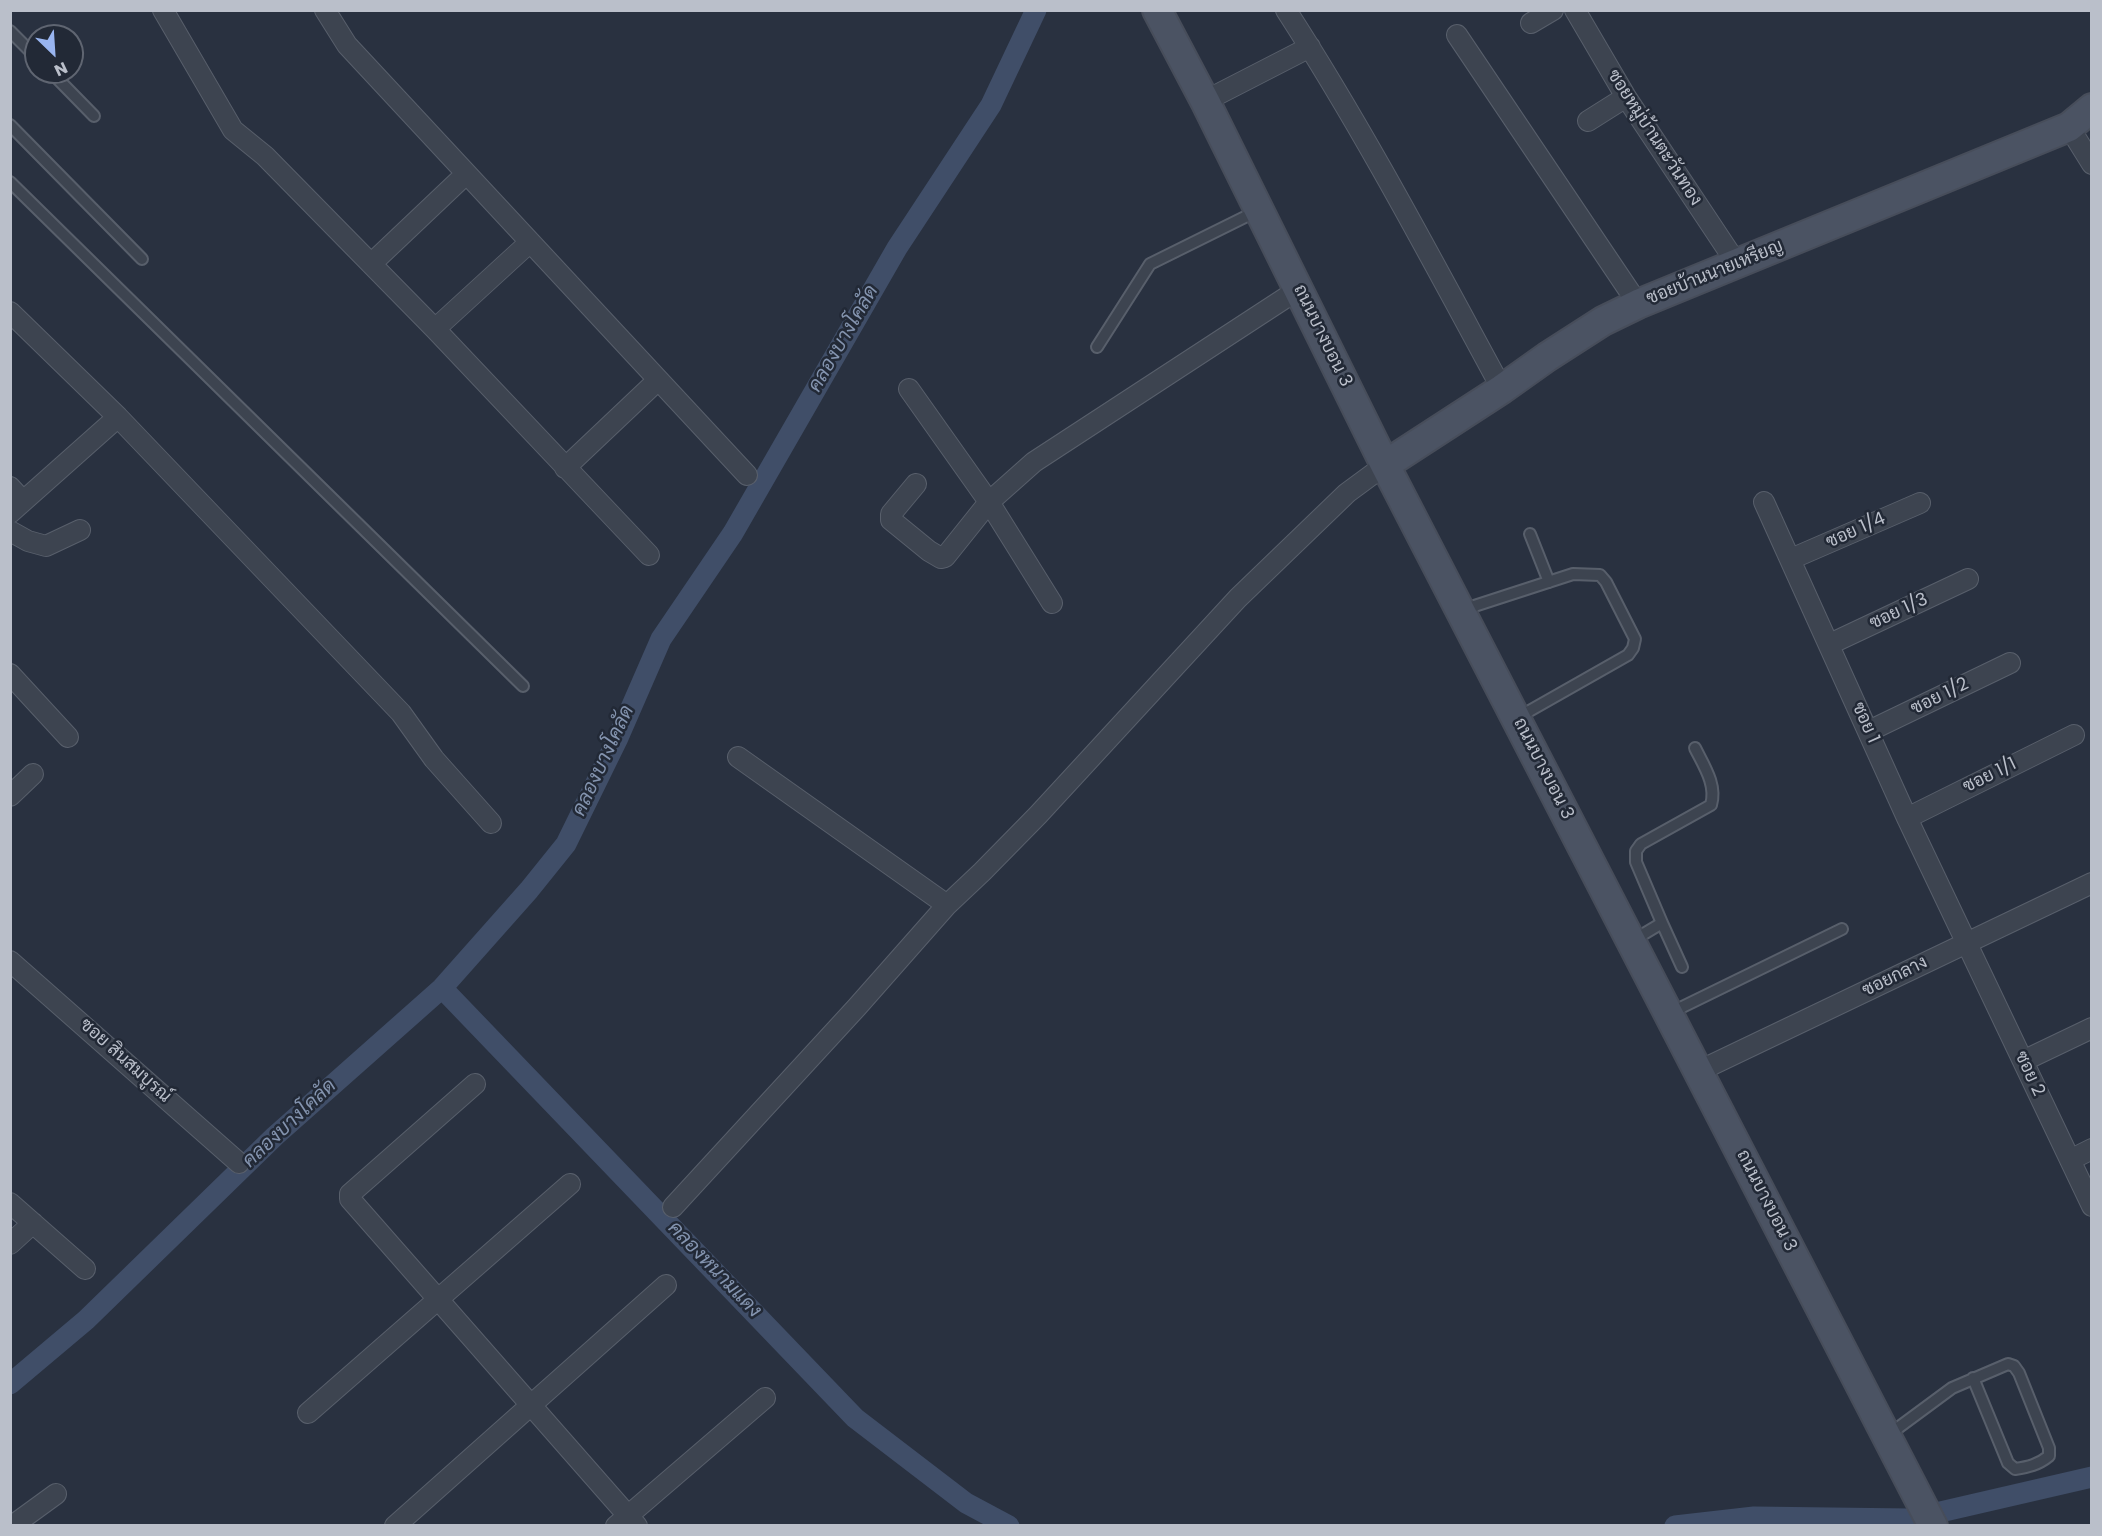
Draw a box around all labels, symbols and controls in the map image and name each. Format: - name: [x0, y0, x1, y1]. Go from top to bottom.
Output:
- north arrow: [24, 24, 84, 84]
- text: N: [51, 56, 71, 82]
- street label: ซอยหมู่บ้านตะวันทอง: [1602, 66, 1706, 210]
- street label: ซอยบ้านนายเหรียญ: [1644, 236, 1786, 310]
- water label: คลองบางโคลัด: [804, 281, 884, 397]
- street label: ถนนบางบอน 3: [1288, 281, 1356, 391]
- street label: ซอย 1/4: [1823, 508, 1889, 554]
- street label: ซอย 1/3: [1866, 589, 1932, 635]
- street label: ซอย 1/2: [1908, 674, 1972, 720]
- street label: ซอย 1: [1846, 699, 1884, 747]
- water label: คลองบางโคลัด: [568, 702, 640, 820]
- street label: ถนนบางบอน 3: [1508, 715, 1578, 823]
- street label: ซอย 1/1: [1960, 754, 2020, 798]
- street label: ซอยกลาง: [1859, 952, 1931, 1002]
- street label: ซอย สินสมบูรณ์: [75, 1014, 175, 1108]
- street label: ซอย 2: [2009, 1048, 2049, 1100]
- water label: คลองบางโคลัด: [238, 1075, 342, 1173]
- street label: ถนนบางบอน 3: [1731, 1147, 1801, 1255]
- water label: คลองหนามแดง: [662, 1217, 766, 1323]

